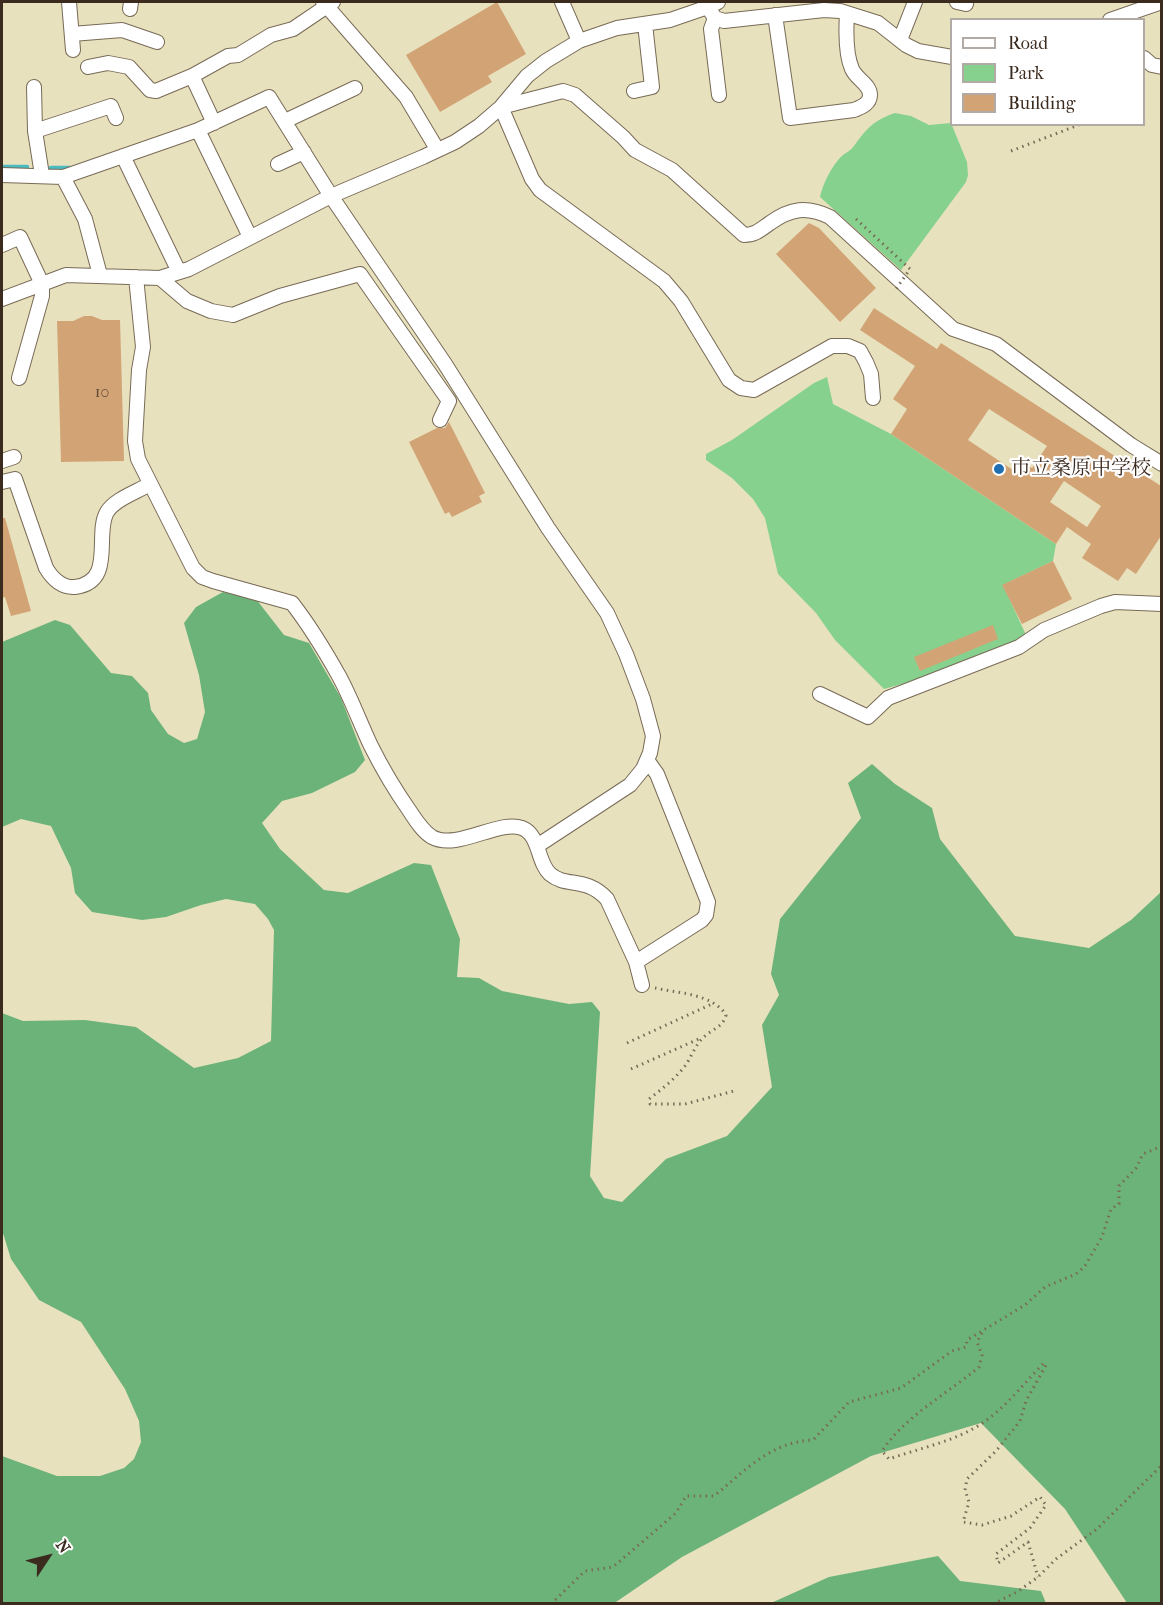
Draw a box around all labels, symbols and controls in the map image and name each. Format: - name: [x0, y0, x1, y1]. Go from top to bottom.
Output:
- legend: [950, 18, 1145, 126]
- text: Road: [1008, 33, 1048, 54]
- text: Park: [1008, 63, 1044, 84]
- text: Building: [1008, 93, 1075, 114]
- house number: 10: [95, 383, 109, 403]
- place label: 市立桑原中学校: [1011, 457, 1151, 481]
- marker: 市立桑原中学校: [992, 462, 1006, 476]
- north arrow: [18, 1527, 78, 1587]
- text: N: [52, 1536, 74, 1557]

